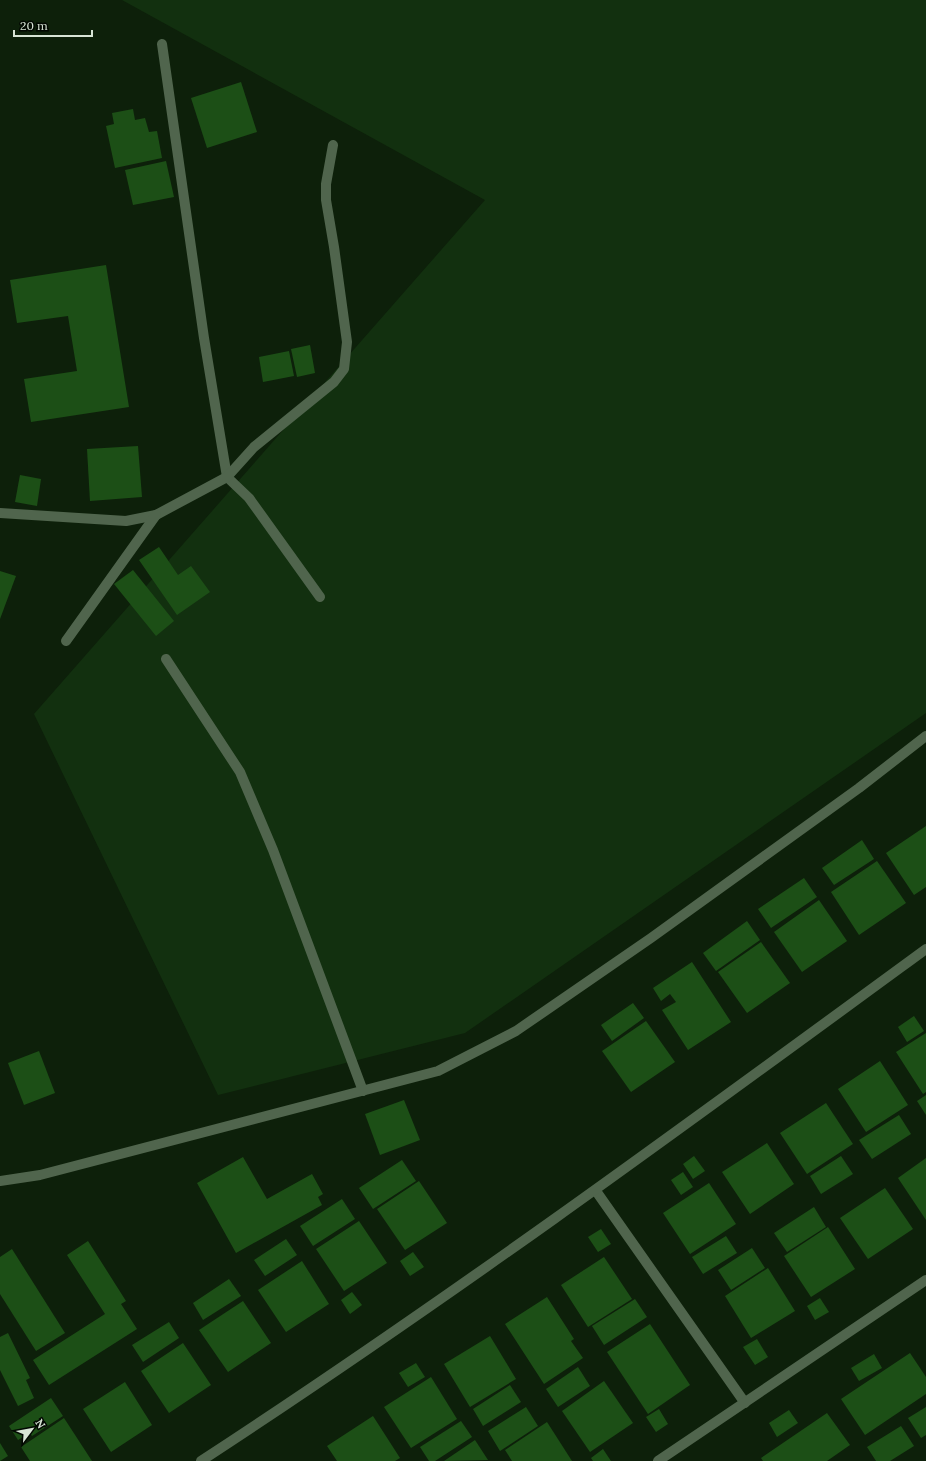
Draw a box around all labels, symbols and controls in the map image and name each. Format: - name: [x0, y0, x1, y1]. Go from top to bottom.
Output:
- scale bar: [14, 12, 92, 38]
- text: 20 m: [20, 18, 48, 33]
- north arrow: [12, 1409, 52, 1449]
- text: N: [32, 1416, 49, 1431]

